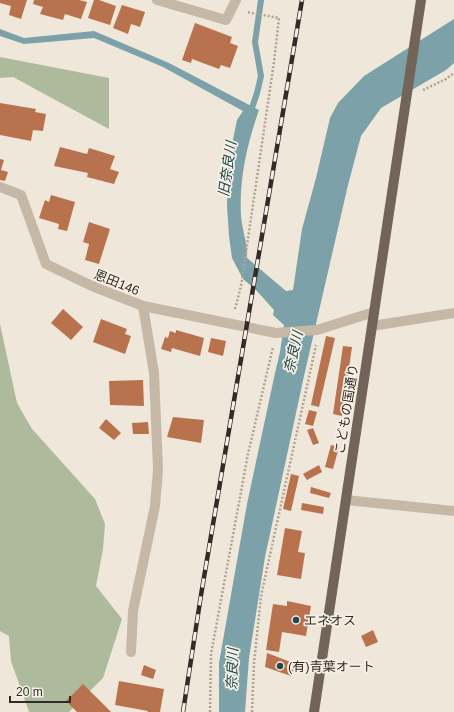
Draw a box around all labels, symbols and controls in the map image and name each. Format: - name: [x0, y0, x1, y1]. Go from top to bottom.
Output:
- water label: 旧奈良川: [215, 138, 239, 198]
- street label: 恩田146: [92, 267, 142, 298]
- water label: 奈良川: [280, 328, 306, 374]
- street label: こどもの国通り: [332, 363, 361, 455]
- place label: エネオス: [304, 613, 356, 628]
- marker: エネオス: [291, 615, 301, 625]
- water label: 奈良川: [223, 646, 241, 690]
- place label: (有)青葉オート: [288, 659, 375, 674]
- marker: (有)青葉オート: [275, 661, 285, 671]
- scale bar: [10, 678, 70, 704]
- text: 20 m: [16, 685, 43, 699]

